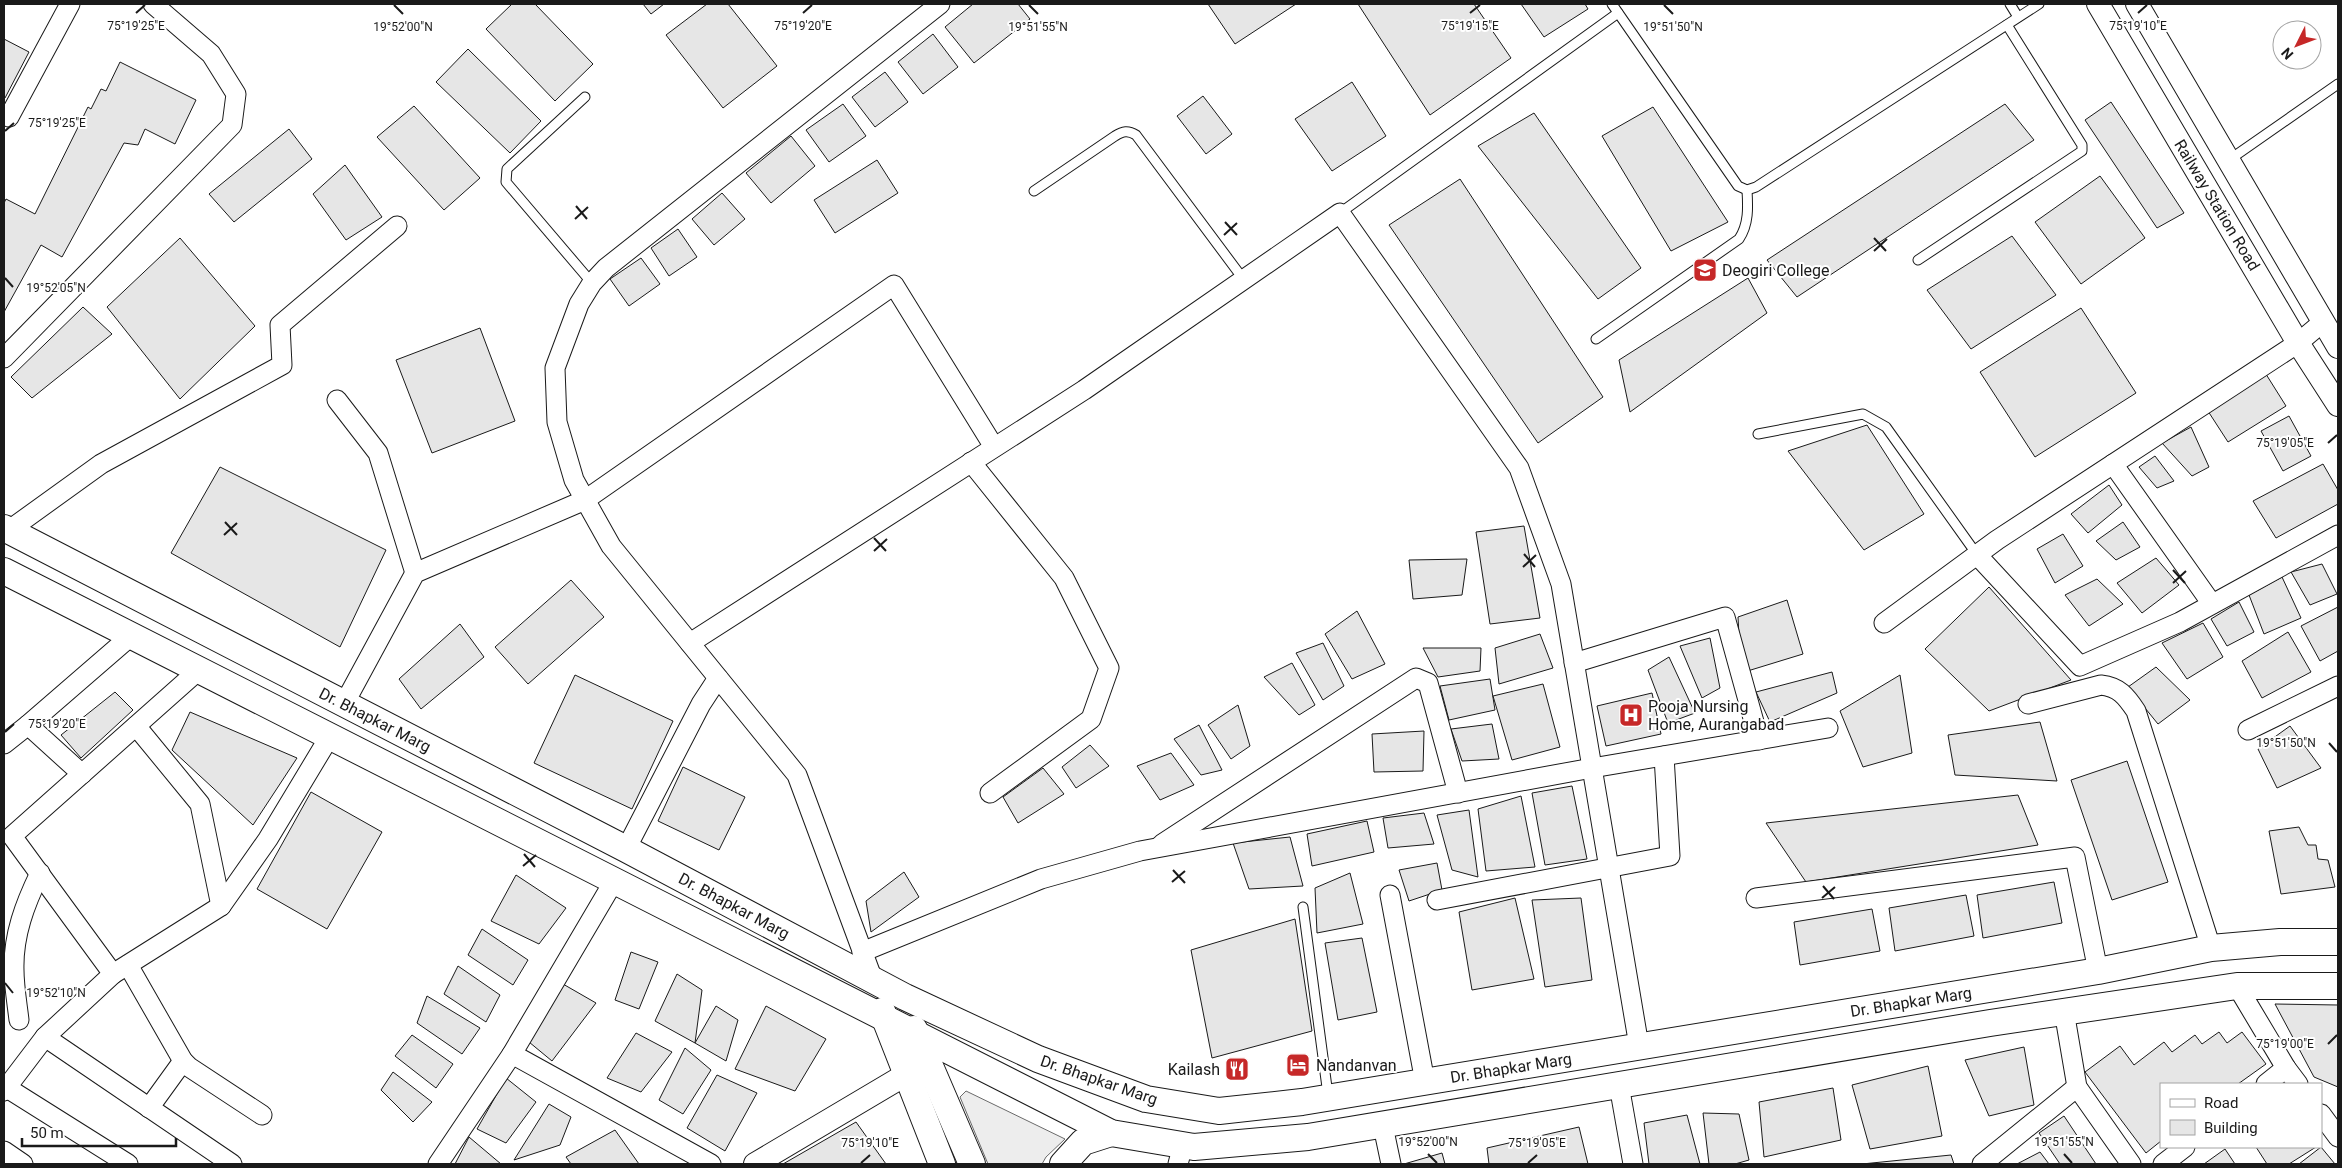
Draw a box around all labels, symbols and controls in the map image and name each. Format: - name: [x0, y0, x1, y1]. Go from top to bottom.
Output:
- text: 75°19'25"E: [107, 19, 165, 33]
- text: 75°19'20"E: [774, 19, 832, 33]
- text: 75°19'15"E: [1441, 19, 1499, 33]
- text: 75°19'10"E: [2109, 19, 2167, 33]
- text: 19°52'00"N: [373, 20, 433, 34]
- text: 19°51'55"N: [1008, 20, 1068, 34]
- text: 19°51'50"N: [1643, 20, 1703, 34]
- north arrow: [2272, 20, 2322, 70]
- text: N: [2278, 45, 2297, 63]
- text: 75°19'25"E: [28, 116, 86, 130]
- street label: Railway Station Road: [2170, 136, 2264, 274]
- school or university icon: Deogiri College: [1692, 257, 1718, 283]
- place label: Deogiri College: [1722, 261, 1830, 280]
- text: 19°52'05"N: [26, 281, 86, 295]
- text: 75°19'05"E: [2256, 436, 2314, 450]
- street label: Dr. Bhapkar Marg: [316, 684, 434, 756]
- place label: Pooja Nursing Home, Aurangabad: [1648, 697, 1784, 734]
- hospital icon: Pooja Nursing Home, Aurangabad: [1618, 702, 1644, 728]
- text: 75°19'20"E: [28, 717, 86, 731]
- text: 19°51'50"N: [2256, 736, 2316, 750]
- street label: Dr. Bhapkar Marg: [675, 869, 793, 943]
- street label: Dr. Bhapkar Marg: [1849, 983, 1973, 1021]
- text: 19°52'10"N: [26, 986, 86, 1000]
- text: 75°19'00"E: [2256, 1037, 2314, 1051]
- street label: Dr. Bhapkar Marg: [1449, 1049, 1573, 1087]
- street label: Dr. Bhapkar Marg: [1038, 1051, 1160, 1109]
- hotel icon: Nandanvan: [1285, 1052, 1311, 1078]
- restaurant icon: Kailash: [1224, 1056, 1250, 1082]
- place label: Nandanvan: [1316, 1056, 1397, 1075]
- place label: Kailash: [1168, 1060, 1220, 1079]
- legend: [2160, 1083, 2322, 1148]
- text: Road: [2204, 1094, 2238, 1112]
- scale bar: [22, 1116, 176, 1148]
- text: Building: [2204, 1119, 2258, 1137]
- text: 50 m: [30, 1124, 64, 1142]
- text: 19°52'00"N: [1398, 1135, 1458, 1149]
- text: 19°51'55"N: [2034, 1135, 2094, 1149]
- text: 75°19'10"E: [841, 1136, 899, 1150]
- text: 75°19'05"E: [1508, 1136, 1566, 1150]

